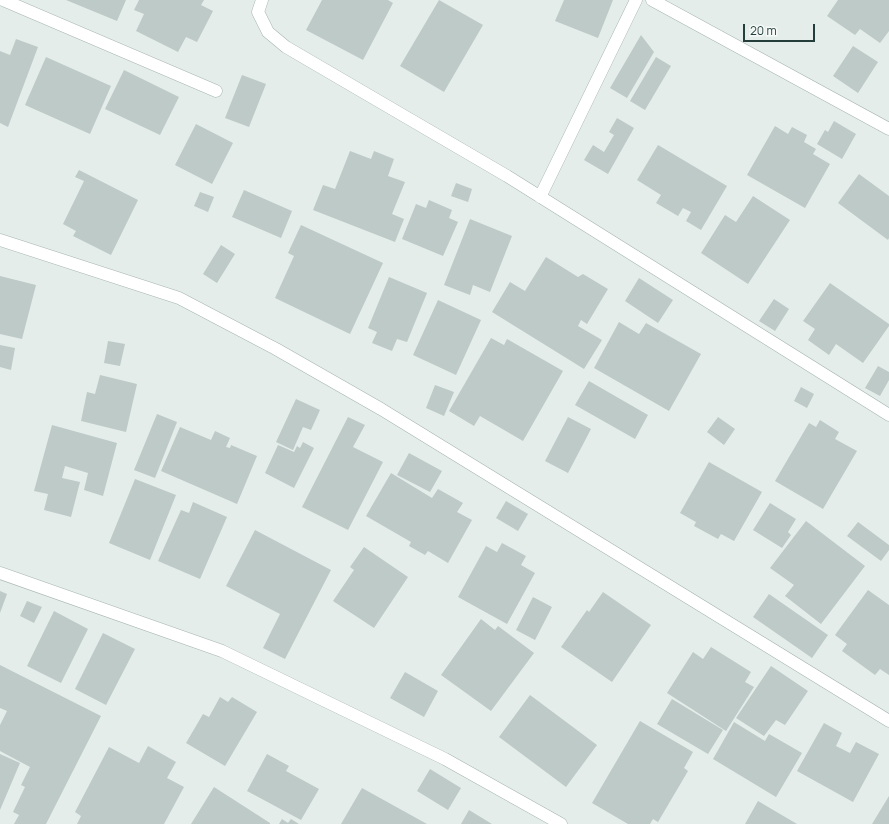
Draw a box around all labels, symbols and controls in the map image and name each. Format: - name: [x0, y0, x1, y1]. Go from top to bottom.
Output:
- scale bar: [745, 16, 817, 42]
- text: 20 m: [750, 22, 777, 39]

